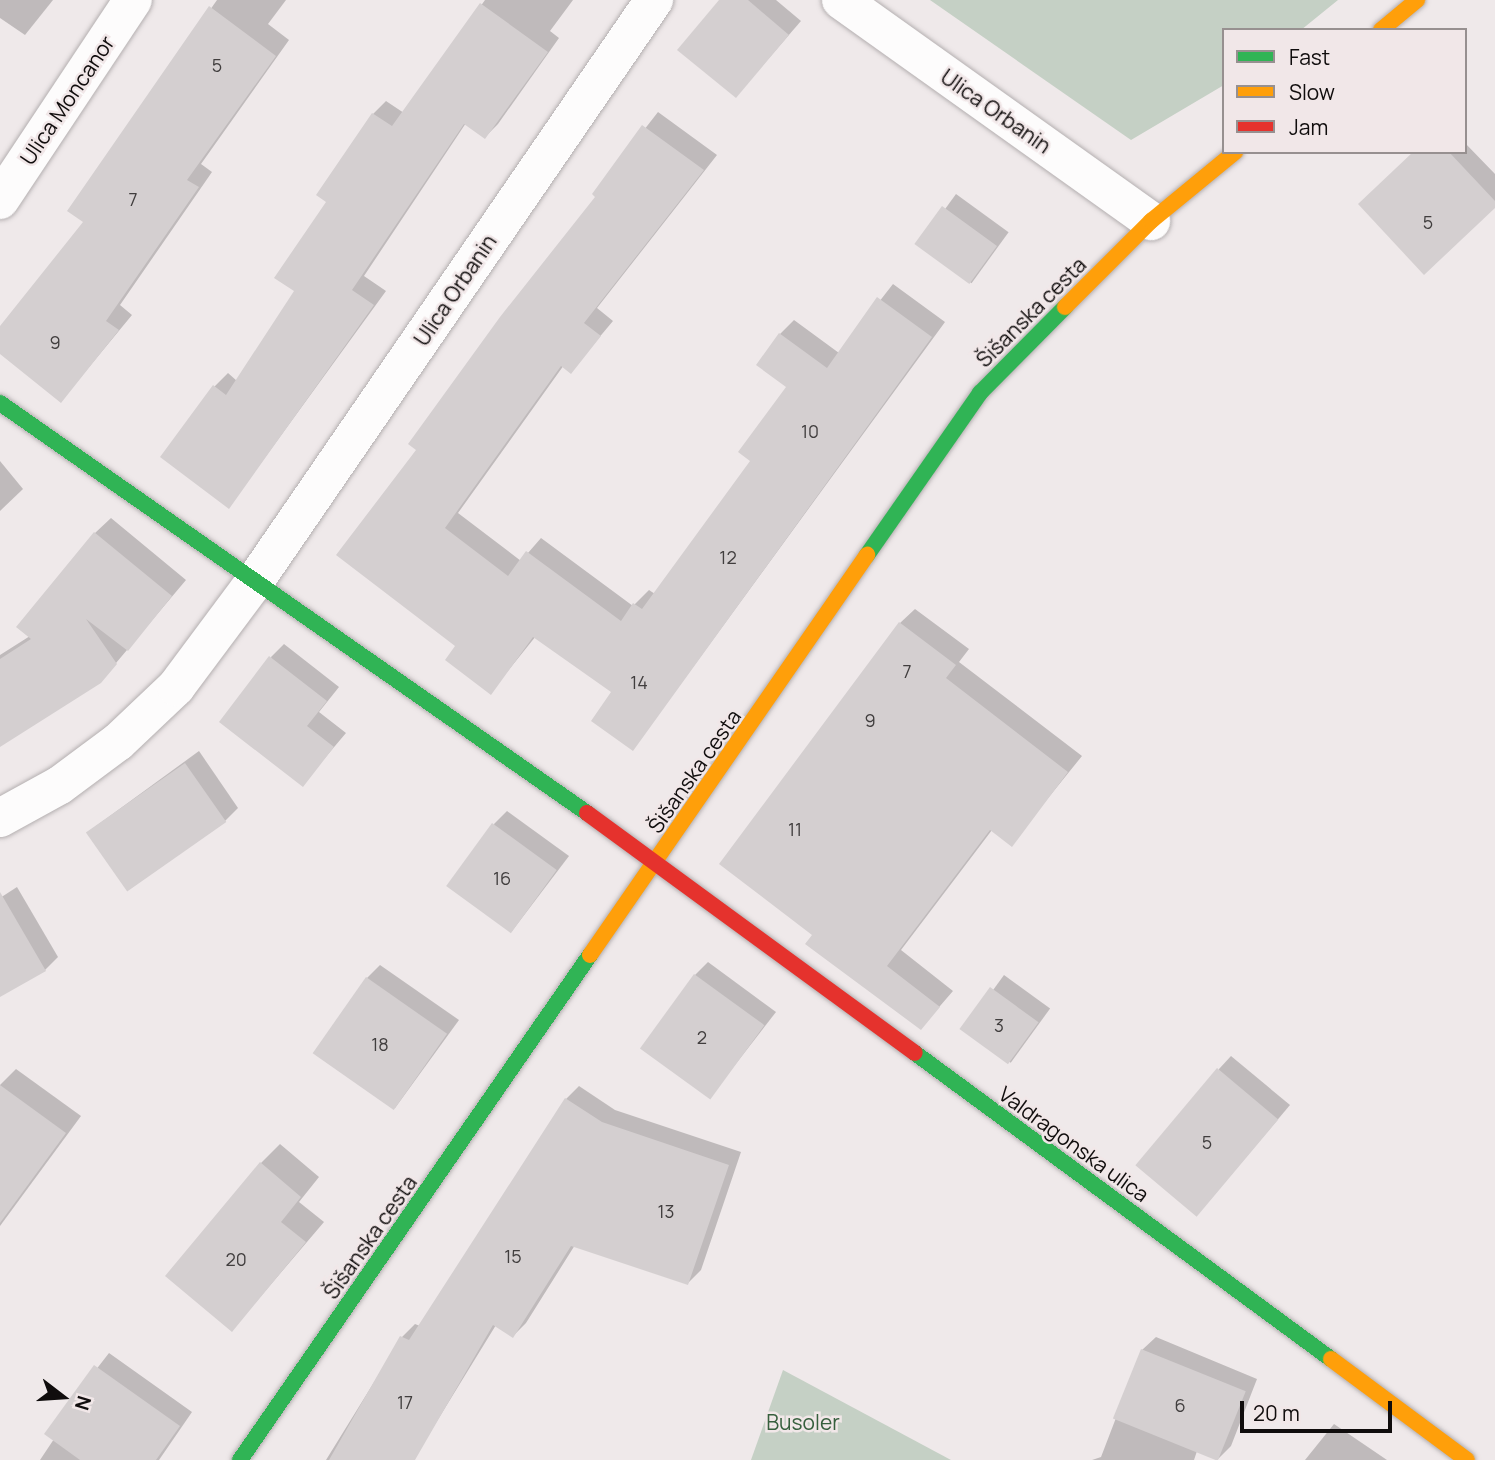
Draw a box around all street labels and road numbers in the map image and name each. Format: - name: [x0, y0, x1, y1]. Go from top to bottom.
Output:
- street label: Ulica Moncanor: [15, 31, 119, 169]
- street label: Ulica Orbanin: [936, 64, 1056, 158]
- street label: Ulica Orbanin: [409, 230, 501, 350]
- street label: Šišanska cesta: [971, 252, 1091, 372]
- street label: Šišanska cesta: [642, 704, 746, 838]
- street label: Valdragonska ulica: [994, 1081, 1154, 1207]
- street label: Šišanska cesta: [318, 1170, 422, 1304]

